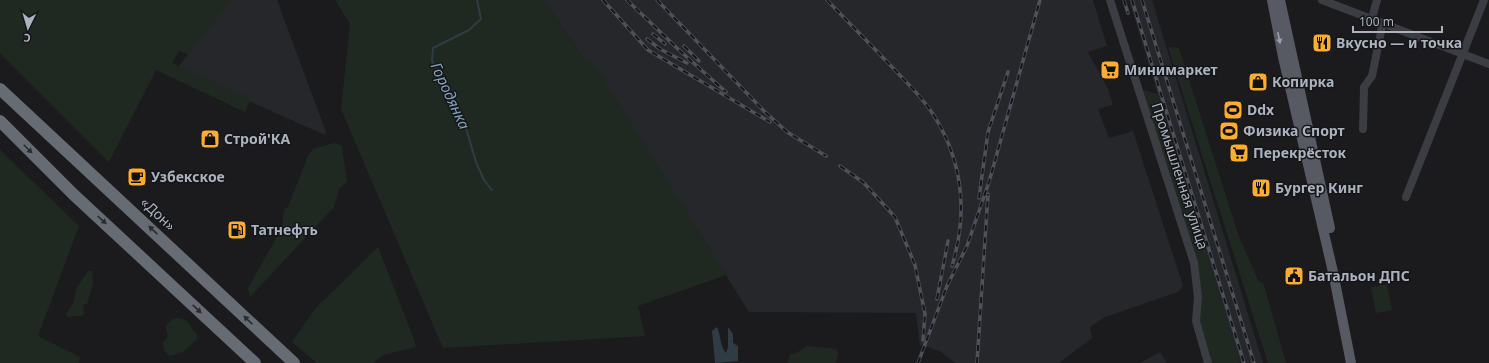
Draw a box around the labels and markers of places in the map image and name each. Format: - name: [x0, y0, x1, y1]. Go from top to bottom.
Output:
- restaurant icon: Вкусно — и точка: [1311, 32, 1333, 54]
- place label: Вкусно — и точка: [1336, 33, 1462, 52]
- supermarket icon: Минимаркет: [1099, 59, 1121, 81]
- place label: Минимаркет: [1124, 60, 1218, 79]
- shop icon: Копирка: [1247, 71, 1269, 93]
- place label: Копирка: [1272, 72, 1334, 91]
- sports icon: Ddx: [1222, 99, 1244, 121]
- place label: Ddx: [1247, 100, 1275, 119]
- sports icon: Физика Спорт: [1218, 120, 1240, 142]
- place label: Физика Спорт: [1243, 121, 1345, 140]
- shop icon: Строй'КА: [199, 128, 221, 150]
- place label: Строй'КА: [224, 129, 291, 148]
- supermarket icon: Перекрёсток: [1228, 142, 1250, 164]
- place label: Перекрёсток: [1253, 143, 1347, 162]
- cafe icon: Узбекское: [126, 166, 148, 188]
- place label: Узбекское: [151, 167, 225, 186]
- restaurant icon: Бургер Кинг: [1250, 177, 1272, 199]
- place label: Бургер Кинг: [1275, 178, 1363, 197]
- fuel station icon: Татнефть: [226, 219, 248, 241]
- place label: Татнефть: [251, 220, 318, 239]
- public building icon: Батальон ДПС: [1283, 265, 1305, 287]
- place label: Батальон ДПС: [1308, 266, 1410, 285]

